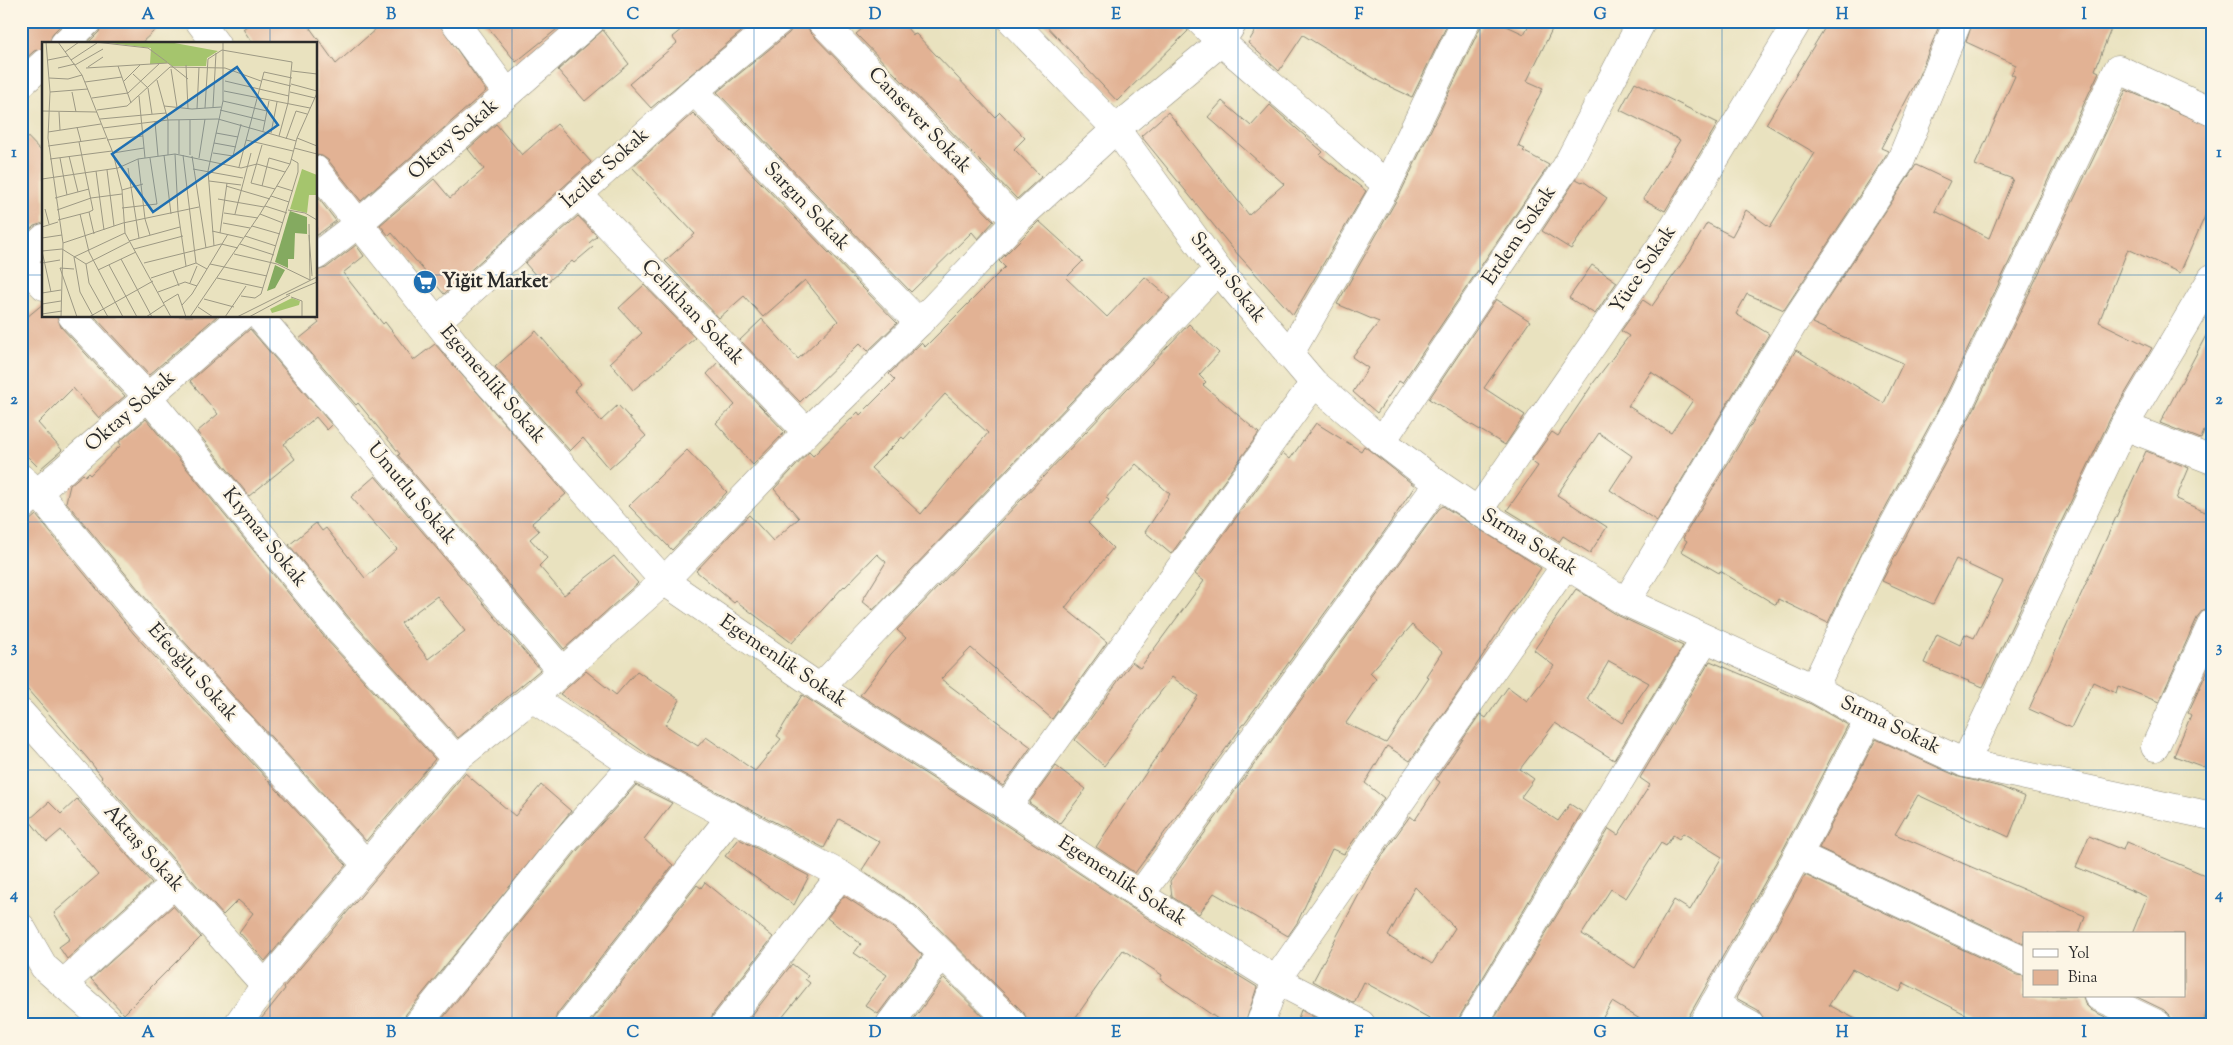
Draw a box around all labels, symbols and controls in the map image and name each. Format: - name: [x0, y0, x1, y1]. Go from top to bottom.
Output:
- text: A: [142, 4, 155, 27]
- text: B: [386, 4, 396, 27]
- text: C: [627, 4, 640, 27]
- text: D: [869, 4, 882, 27]
- text: E: [1111, 4, 1121, 27]
- text: F: [1355, 4, 1364, 27]
- text: G: [1593, 4, 1607, 27]
- text: H: [1836, 4, 1849, 27]
- text: I: [2081, 4, 2087, 27]
- inset map: [42, 42, 318, 318]
- street label: Cansever Sokak: [860, 61, 978, 181]
- street label: Oktay Sokak: [402, 92, 506, 188]
- street label: İzciler Sokak: [556, 122, 656, 216]
- text: 1: [11, 142, 17, 165]
- text: 1: [2216, 142, 2222, 165]
- street label: Sargın Sokak: [756, 156, 856, 258]
- street label: Erdem Sokak: [1476, 180, 1564, 292]
- street label: Yüce Sokak: [1604, 220, 1684, 320]
- street label: Sırma Sokak: [1182, 226, 1272, 330]
- street label: Çelikhan Sokak: [634, 253, 750, 373]
- place label: Yiğit Market: [442, 268, 548, 297]
- supermarket icon: Yiğit Market: [412, 269, 438, 295]
- street label: Egemenlik Sokak: [432, 319, 552, 451]
- street label: Oktay Sokak: [79, 364, 183, 460]
- text: 2: [10, 389, 18, 412]
- text: 2: [2215, 389, 2223, 412]
- street label: Umutlu Sokak: [359, 436, 463, 552]
- street label: Kıymaz Sokak: [215, 482, 314, 594]
- street label: Sırma Sokak: [1475, 502, 1583, 584]
- street label: Egemenlik Sokak: [713, 608, 853, 716]
- street label: Efeoğlu Sokak: [140, 617, 244, 729]
- text: 3: [11, 637, 18, 660]
- text: 3: [2216, 637, 2223, 660]
- street label: Sırma Sokak: [1835, 689, 1945, 763]
- street label: Aktaş Sokak: [96, 799, 190, 899]
- street label: Egemenlik Sokak: [1052, 829, 1192, 935]
- text: 4: [9, 884, 18, 907]
- text: 4: [2214, 884, 2223, 907]
- legend: [2023, 932, 2186, 998]
- text: Yol: [2068, 944, 2090, 965]
- text: Bina: [2068, 968, 2098, 989]
- text: A: [142, 1022, 155, 1045]
- text: B: [386, 1022, 396, 1045]
- text: C: [627, 1022, 640, 1045]
- text: D: [869, 1022, 882, 1045]
- text: E: [1111, 1022, 1121, 1045]
- text: F: [1355, 1022, 1364, 1045]
- text: G: [1593, 1022, 1607, 1045]
- text: H: [1836, 1022, 1849, 1045]
- text: I: [2081, 1022, 2087, 1045]

